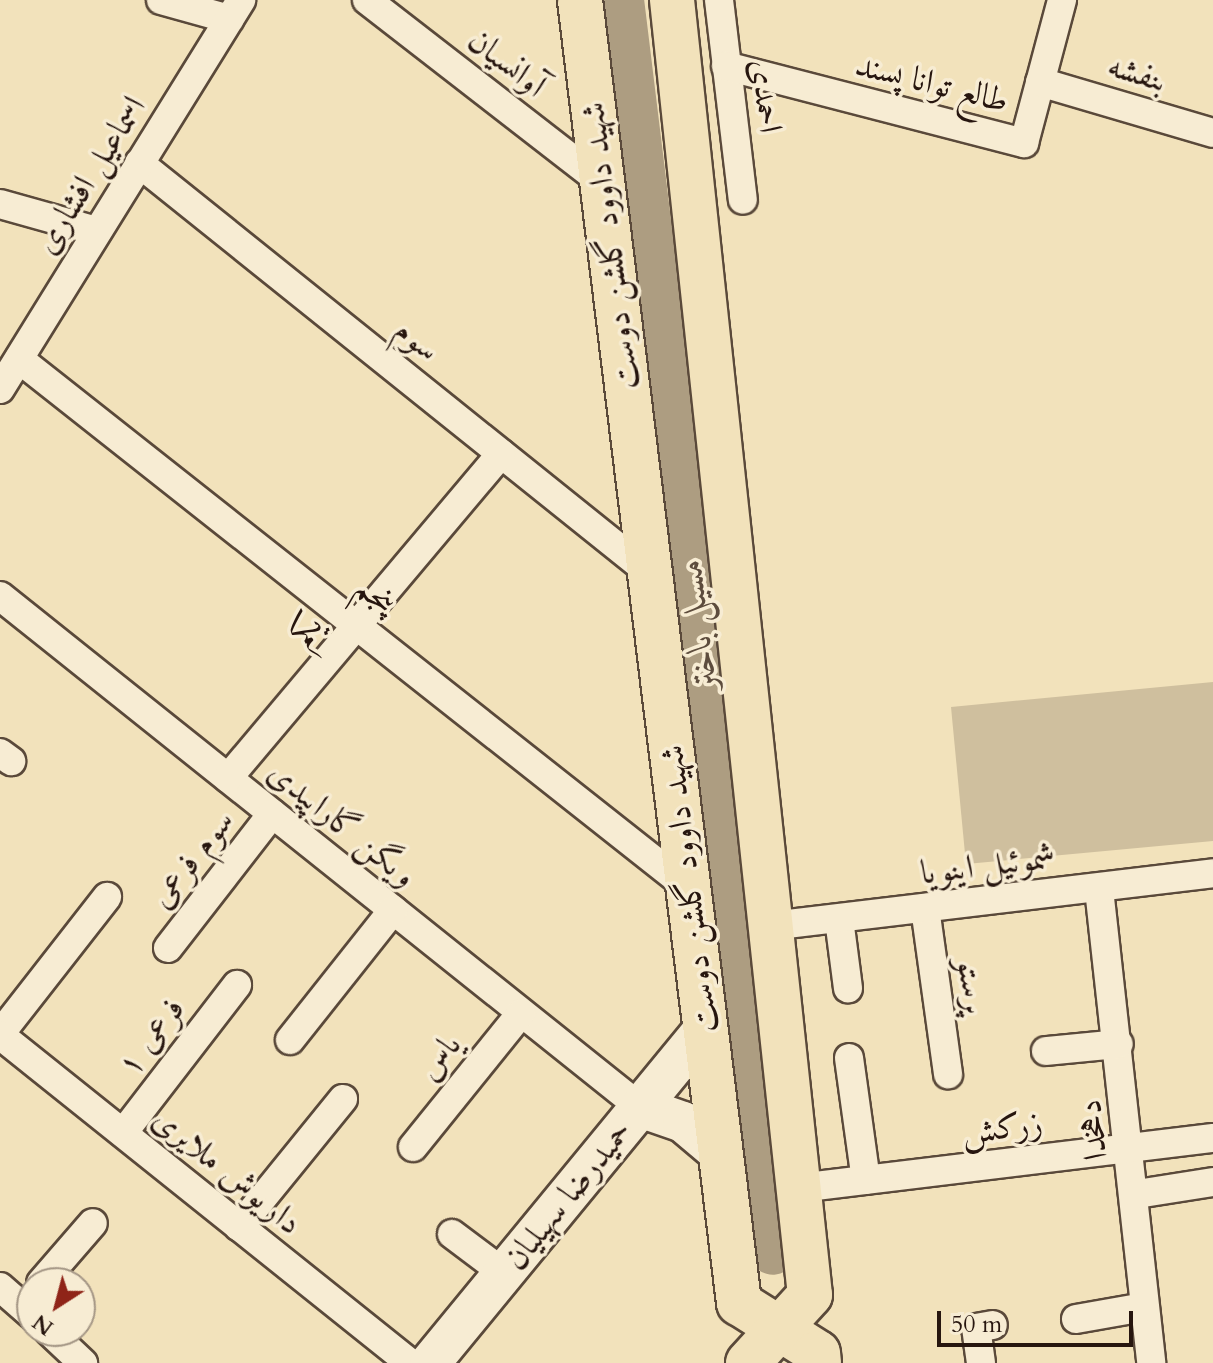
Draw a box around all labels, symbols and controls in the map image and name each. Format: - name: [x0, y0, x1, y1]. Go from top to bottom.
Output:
- street label: آوانسیان: [460, 20, 554, 106]
- street label: طالع توانا پسند: [851, 44, 1013, 122]
- street label: بنفشه: [1103, 45, 1171, 101]
- street label: احمدی: [741, 57, 791, 135]
- street label: اسماعیل افشاری: [25, 89, 155, 261]
- street label: شهید داوود گلشن دوست: [572, 100, 648, 392]
- street label: سوم: [386, 310, 448, 370]
- water label: مسیل باختر: [667, 556, 727, 694]
- street label: پنجم: [347, 566, 405, 624]
- street label: یکم: [281, 605, 331, 655]
- street label: شهید داوود گلشن دوست: [651, 743, 727, 1035]
- street label: ویگن گاراپیدی: [260, 752, 424, 896]
- street label: سوم فرعی: [141, 802, 243, 916]
- street label: شموئیل اینویا: [918, 836, 1058, 894]
- street label: پرستو: [948, 956, 996, 1016]
- street label: فرعی ۱: [108, 990, 194, 1084]
- street label: یاس: [408, 1026, 470, 1088]
- street label: دهخدا: [1069, 1097, 1117, 1163]
- street label: داریوش ملایری: [144, 1098, 310, 1244]
- street label: زرکش: [959, 1103, 1045, 1153]
- street label: حمیدرضا سهیلیان: [495, 1112, 641, 1278]
- north arrow: [16, 1267, 96, 1347]
- scale bar: [941, 1295, 1137, 1345]
- text: N: [27, 1307, 60, 1343]
- text: 50 m: [951, 1308, 1002, 1341]

